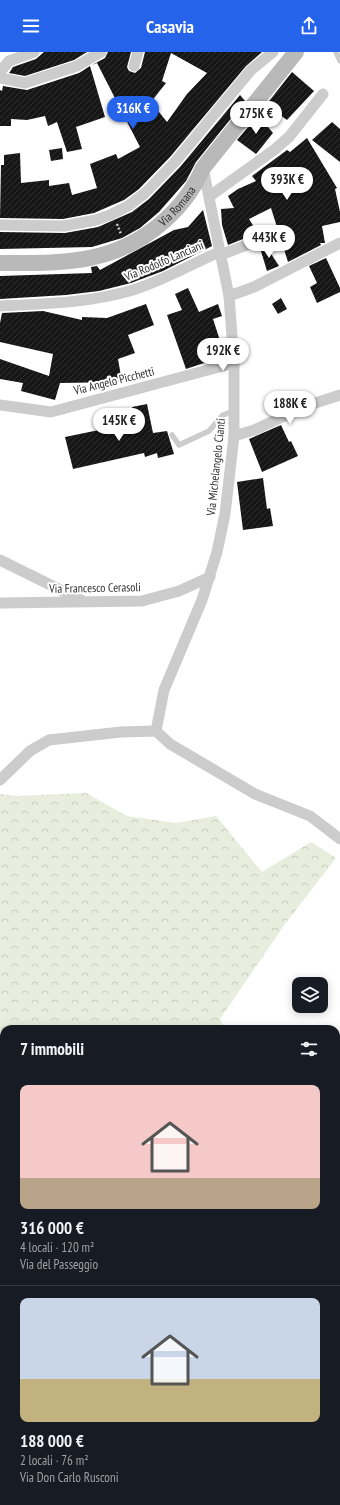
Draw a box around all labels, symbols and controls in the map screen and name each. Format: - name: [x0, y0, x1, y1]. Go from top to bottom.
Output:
- icon: menu: [20, 15, 42, 37]
- text: Casavia: [146, 15, 194, 38]
- icon: share: [298, 15, 320, 37]
- pin: 316K €: [100, 96, 166, 130]
- text: 316K €: [116, 100, 150, 117]
- pin: 275K €: [223, 101, 289, 135]
- text: 275K €: [239, 105, 273, 122]
- pin: 393K €: [254, 167, 320, 201]
- text: 393K €: [270, 171, 304, 188]
- street label: Via Romana: [155, 183, 199, 230]
- pin: 443K €: [236, 225, 302, 259]
- text: 443K €: [252, 229, 286, 246]
- street label: Via Rodolfo Lanciani: [121, 237, 206, 284]
- pin: 192K €: [190, 338, 256, 372]
- text: 192K €: [206, 342, 240, 359]
- street label: Via Angelo Picchetti: [71, 363, 156, 398]
- pin: 188K €: [257, 391, 323, 425]
- text: 188K €: [273, 395, 307, 412]
- pin: 145K €: [86, 408, 152, 442]
- text: 145K €: [102, 412, 136, 429]
- street label: Via Michelangelo Cianti: [203, 417, 228, 517]
- street label: Via Francesco Cerasoli: [48, 579, 141, 596]
- map controls: [292, 977, 328, 1013]
- button: layers: [292, 977, 328, 1013]
- text: 7 immobili: [20, 1038, 84, 1060]
- icon: filters: [298, 1038, 320, 1060]
- icon: home: [134, 1111, 206, 1183]
- text: 316 000 €: [20, 1217, 84, 1239]
- text: 4 locali · 120 m²: [20, 1239, 94, 1256]
- text: Via del Passeggio: [20, 1256, 98, 1273]
- icon: home: [134, 1324, 206, 1396]
- text: 188 000 €: [20, 1430, 84, 1452]
- text: 2 locali · 76 m²: [20, 1452, 88, 1469]
- text: Via Don Carlo Rusconi: [20, 1469, 118, 1486]

